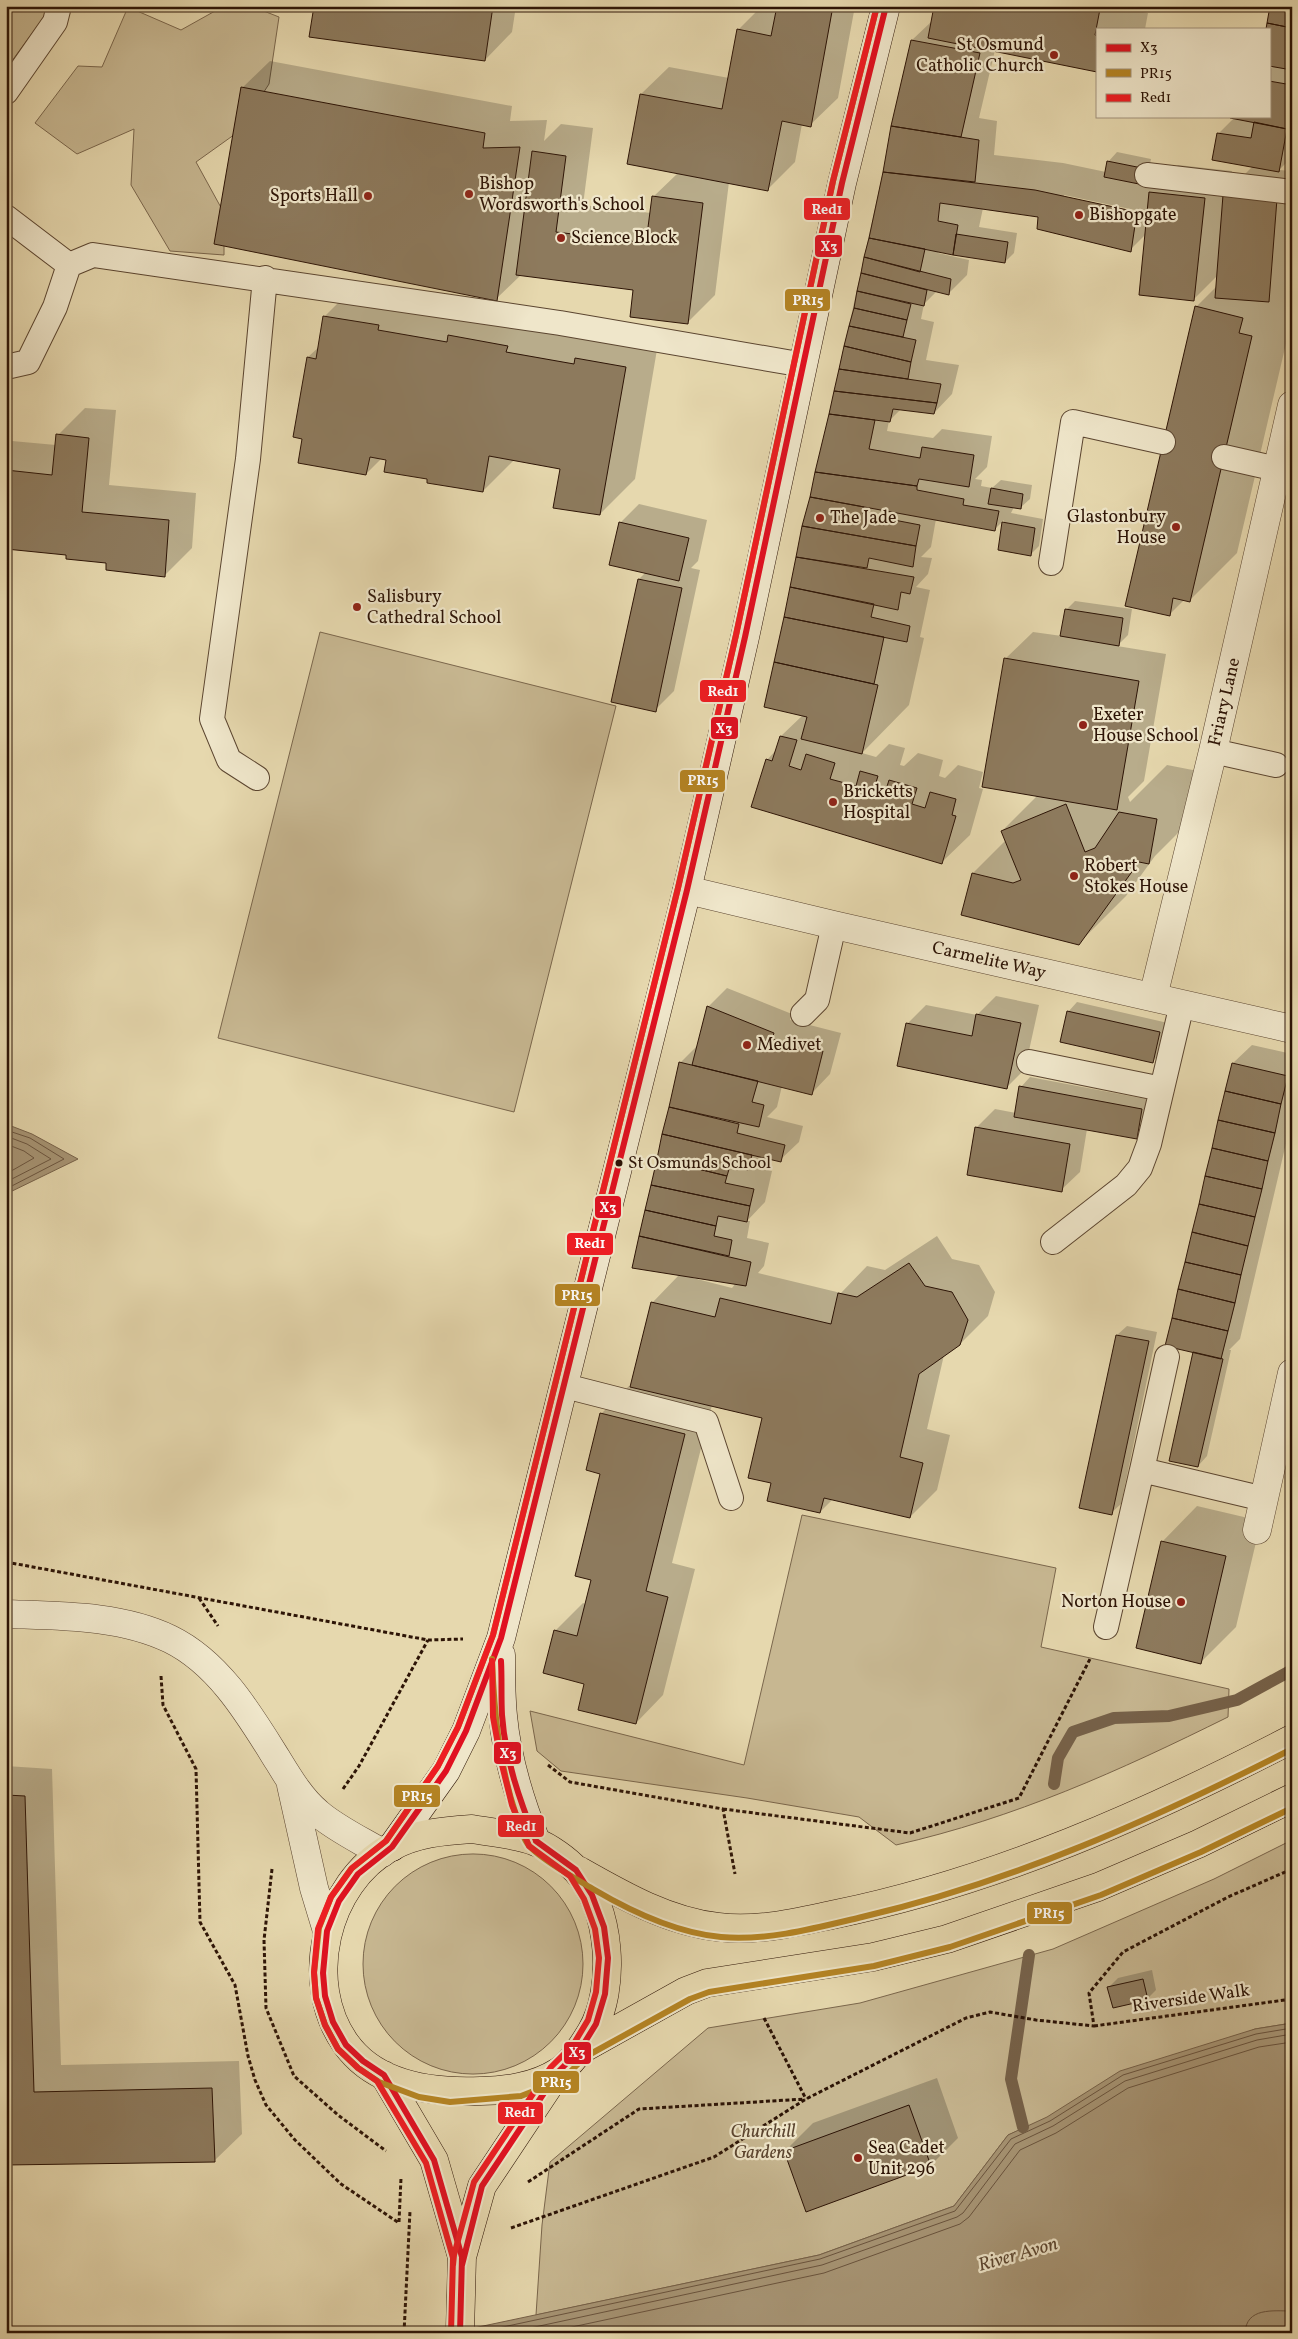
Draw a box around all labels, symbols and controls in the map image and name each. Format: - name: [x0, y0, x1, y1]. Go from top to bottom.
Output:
- legend: [1096, 28, 1270, 118]
- place label: St Osmund Catholic Church: [916, 33, 1044, 79]
- text: X3: [1140, 38, 1158, 59]
- marker: St Osmund Catholic Church: [1048, 49, 1060, 61]
- text: PR15: [1140, 64, 1172, 85]
- text: Red1: [1140, 88, 1171, 109]
- place label: Bishop Wordsworth's School: [479, 172, 645, 218]
- place label: Sports Hall: [270, 184, 358, 209]
- marker: Bishop Wordsworth's School: [463, 188, 475, 200]
- marker: Sports Hall: [362, 190, 374, 202]
- line badge: Red1: [803, 197, 851, 221]
- text: Red1: [812, 201, 842, 220]
- place label: Bishopgate: [1089, 203, 1177, 228]
- marker: Bishopgate: [1073, 209, 1085, 221]
- place label: Science Block: [571, 226, 678, 251]
- marker: Science Block: [555, 232, 567, 244]
- line badge: X3: [814, 234, 843, 258]
- text: X3: [821, 238, 837, 257]
- line badge: PR15: [784, 288, 831, 312]
- text: PR15: [792, 292, 824, 311]
- place label: Glastonbury House: [1067, 505, 1166, 551]
- place label: The Jade: [830, 506, 897, 531]
- marker: The Jade: [814, 512, 826, 524]
- marker: Glastonbury House: [1170, 521, 1182, 533]
- place label: Salisbury Cathedral School: [367, 585, 501, 631]
- marker: Salisbury Cathedral School: [351, 601, 363, 613]
- street label: Friary Lane: [1203, 655, 1247, 749]
- line badge: Red1: [699, 679, 747, 703]
- text: Red1: [708, 683, 738, 702]
- place label: Exeter House School: [1093, 703, 1199, 749]
- line badge: X3: [710, 716, 739, 740]
- marker: Exeter House School: [1077, 719, 1089, 731]
- text: X3: [716, 720, 732, 739]
- line badge: PR15: [679, 769, 726, 793]
- text: PR15: [687, 772, 719, 791]
- place label: Bricketts Hospital: [843, 780, 913, 826]
- marker: Bricketts Hospital: [827, 796, 839, 808]
- place label: Robert Stokes House: [1084, 854, 1188, 900]
- marker: Robert Stokes House: [1068, 870, 1080, 882]
- street label: Carmelite Way: [930, 936, 1049, 986]
- place label: Medivet: [757, 1033, 822, 1058]
- marker: Medivet: [741, 1039, 753, 1051]
- place label: St Osmunds School: [628, 1152, 771, 1175]
- marker: St Osmunds School: [614, 1158, 624, 1168]
- line badge: X3: [594, 1195, 622, 1219]
- text: X3: [600, 1199, 616, 1218]
- line badge: Red1: [566, 1232, 614, 1256]
- text: Red1: [575, 1235, 605, 1254]
- line badge: PR15: [554, 1283, 601, 1307]
- text: PR15: [561, 1287, 593, 1306]
- place label: Norton House: [1061, 1590, 1171, 1615]
- marker: Norton House: [1175, 1596, 1187, 1608]
- line badge: X3: [493, 1741, 522, 1765]
- text: X3: [500, 1745, 516, 1764]
- line badge: PR15: [393, 1784, 441, 1808]
- text: PR15: [401, 1788, 433, 1807]
- line badge: Red1: [497, 1814, 545, 1838]
- text: Red1: [506, 1818, 536, 1837]
- line badge: PR15: [1026, 1901, 1073, 1925]
- text: PR15: [1033, 1905, 1065, 1924]
- street label: Riverside Walk: [1130, 1978, 1252, 2020]
- line badge: X3: [563, 2041, 592, 2065]
- text: X3: [569, 2044, 585, 2063]
- line badge: PR15: [532, 2070, 580, 2094]
- text: PR15: [540, 2074, 572, 2093]
- line badge: Red1: [497, 2101, 544, 2125]
- text: Red1: [505, 2104, 535, 2123]
- park label: Churchill Gardens: [730, 2120, 796, 2166]
- place label: Sea Cadet Unit 296: [868, 2136, 945, 2182]
- marker: Sea Cadet Unit 296: [852, 2152, 864, 2164]
- water label: River Avon: [975, 2231, 1061, 2279]

